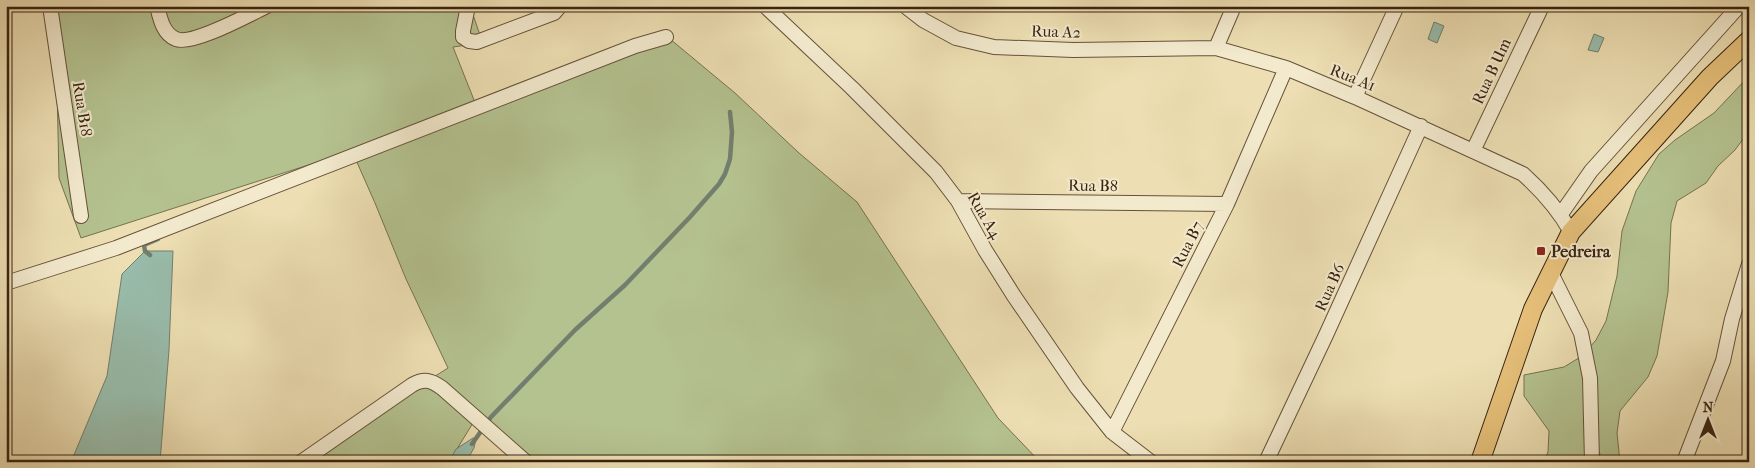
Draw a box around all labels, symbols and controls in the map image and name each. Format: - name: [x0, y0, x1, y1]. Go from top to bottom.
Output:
- street label: Rua A2: [1031, 21, 1081, 42]
- street label: Rua B Um: [1468, 34, 1515, 107]
- street label: Rua A1: [1327, 60, 1378, 95]
- street label: Rua B18: [69, 80, 96, 138]
- street label: Rua B8: [1068, 176, 1118, 195]
- street label: Rua A4: [964, 188, 1006, 243]
- street label: Rua B7: [1168, 218, 1207, 271]
- place label: Pedreira: [1551, 242, 1611, 261]
- marker: Pedreira: [1535, 245, 1547, 257]
- street label: Rua B6: [1311, 260, 1349, 314]
- north arrow: [1682, 396, 1732, 446]
- text: N: [1703, 399, 1714, 416]

